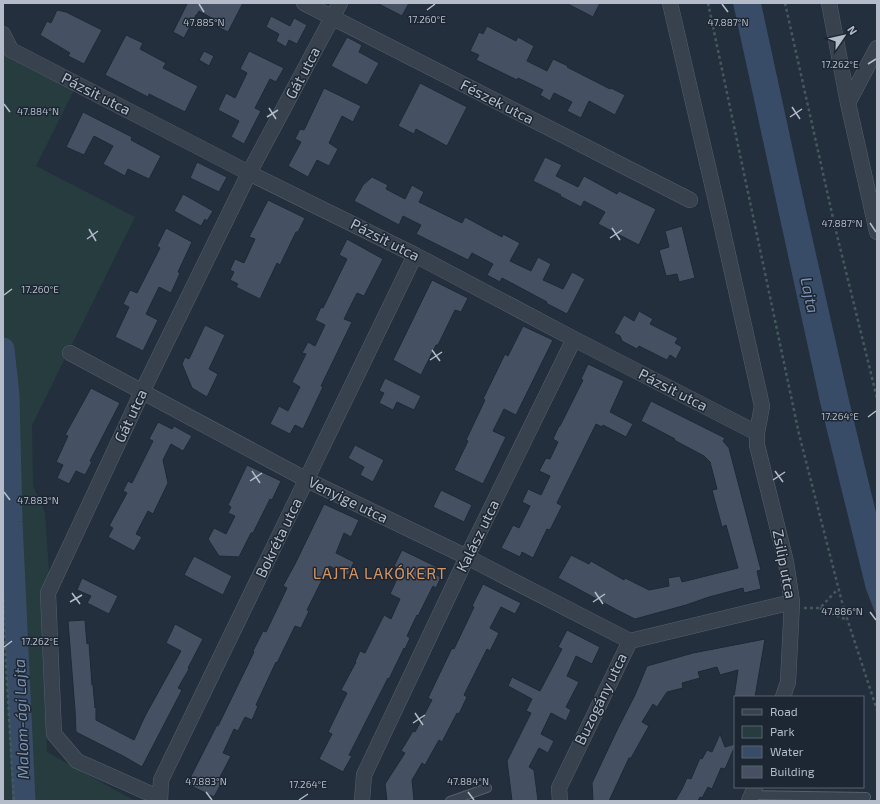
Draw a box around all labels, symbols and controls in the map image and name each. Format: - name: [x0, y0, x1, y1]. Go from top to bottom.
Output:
- text: 17.260°E: [408, 13, 446, 25]
- text: 47.885°N: [183, 16, 225, 28]
- text: 47.887°N: [707, 16, 749, 28]
- north arrow: [824, 16, 864, 56]
- text: N: [845, 23, 860, 37]
- street label: Gát utca: [281, 43, 323, 102]
- text: 17.262°E: [821, 58, 859, 70]
- street label: Pázsit utca: [59, 68, 134, 118]
- street label: Fészek utca: [458, 75, 537, 127]
- text: 47.884°N: [17, 105, 59, 117]
- street label: Pázsit utca: [348, 214, 423, 264]
- text: 47.887°N: [821, 217, 863, 229]
- water label: Lajta: [796, 275, 824, 315]
- text: 17.260°E: [21, 283, 59, 295]
- street label: Pázsit utca: [636, 364, 711, 414]
- street label: Gát utca: [110, 386, 150, 445]
- text: 17.264°E: [821, 410, 859, 422]
- street label: Venyige utca: [306, 472, 391, 526]
- text: 47.883°N: [17, 494, 59, 506]
- street label: Bokréta utca: [251, 495, 305, 580]
- street label: Kalász utca: [452, 496, 502, 575]
- street label: Zsilip utca: [769, 528, 800, 600]
- district label: LAJTA LAKÓKERT: [313, 563, 447, 582]
- text: 47.886°N: [821, 605, 863, 617]
- text: 17.262°E: [21, 635, 59, 647]
- street label: Buzogány utca: [570, 650, 630, 747]
- water label: Malom-ági Lajta: [9, 659, 33, 779]
- legend: [734, 696, 864, 788]
- text: Road: [770, 704, 798, 718]
- text: Park: [770, 724, 795, 738]
- text: Water: [770, 744, 804, 758]
- text: Building: [770, 764, 815, 778]
- text: 47.883°N: [185, 775, 227, 787]
- text: 47.884°N: [447, 775, 489, 787]
- text: 17.264°E: [289, 778, 327, 790]

